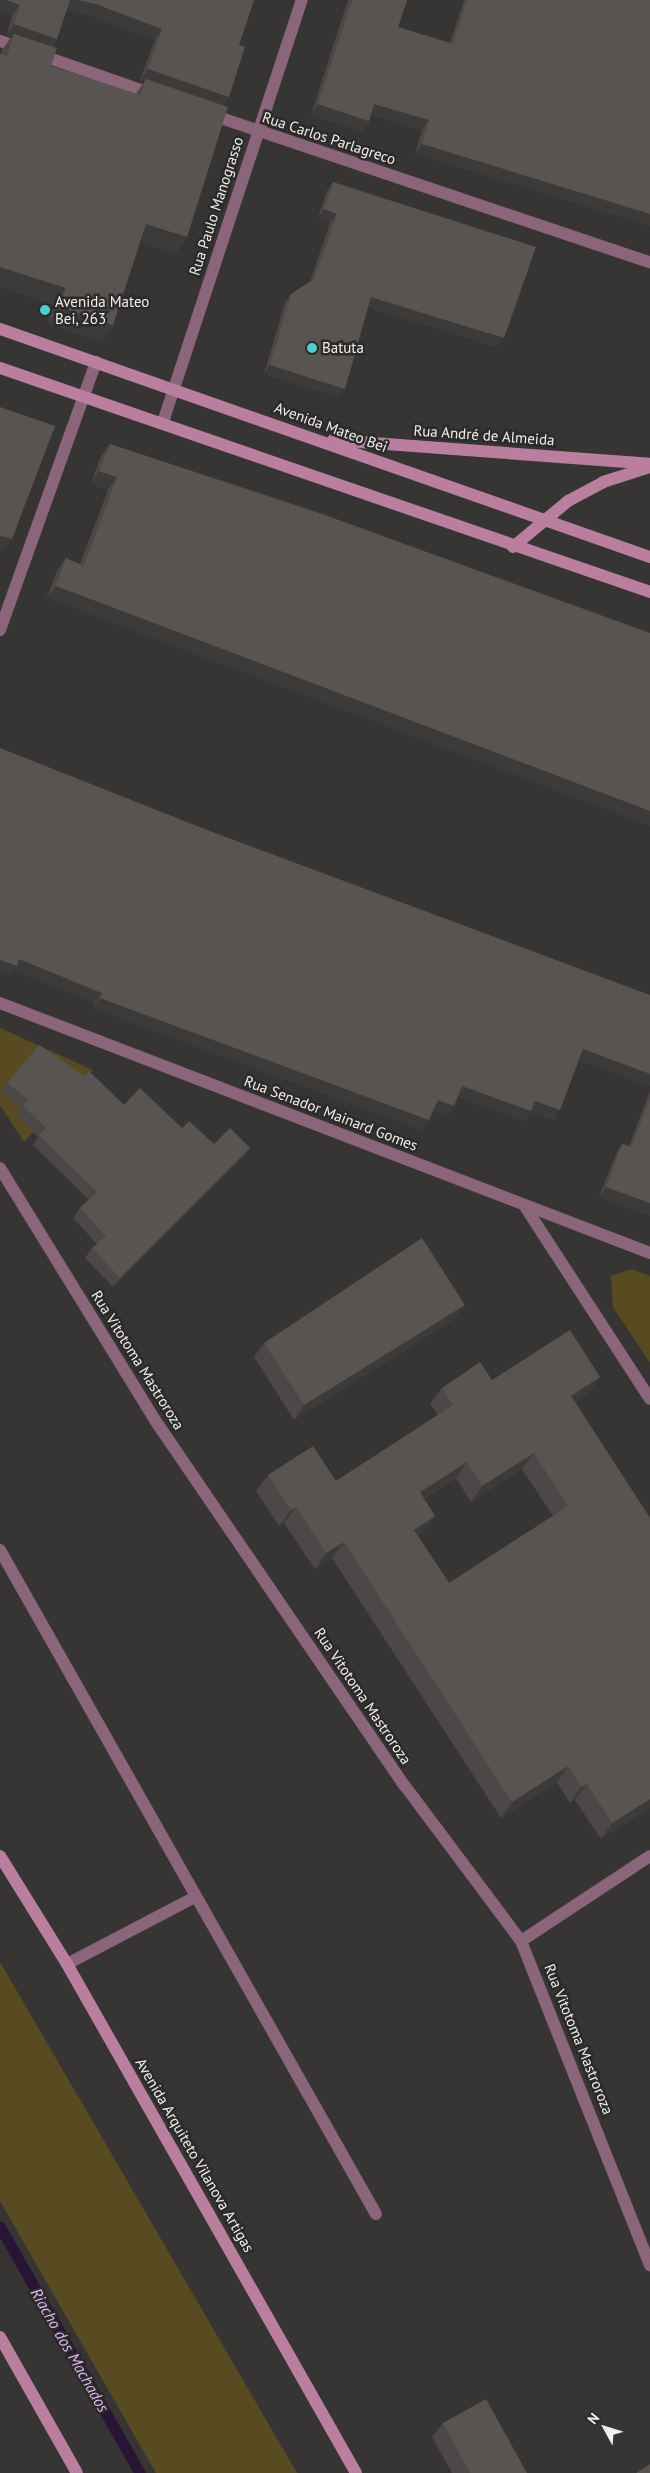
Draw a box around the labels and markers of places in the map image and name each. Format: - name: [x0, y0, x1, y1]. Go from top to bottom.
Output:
- place label: Avenida Mateo Bei, 263: [55, 292, 149, 327]
- marker: Avenida Mateo Bei, 263: [39, 304, 51, 316]
- place label: Batuta: [322, 339, 364, 357]
- marker: Batuta: [306, 342, 318, 354]

